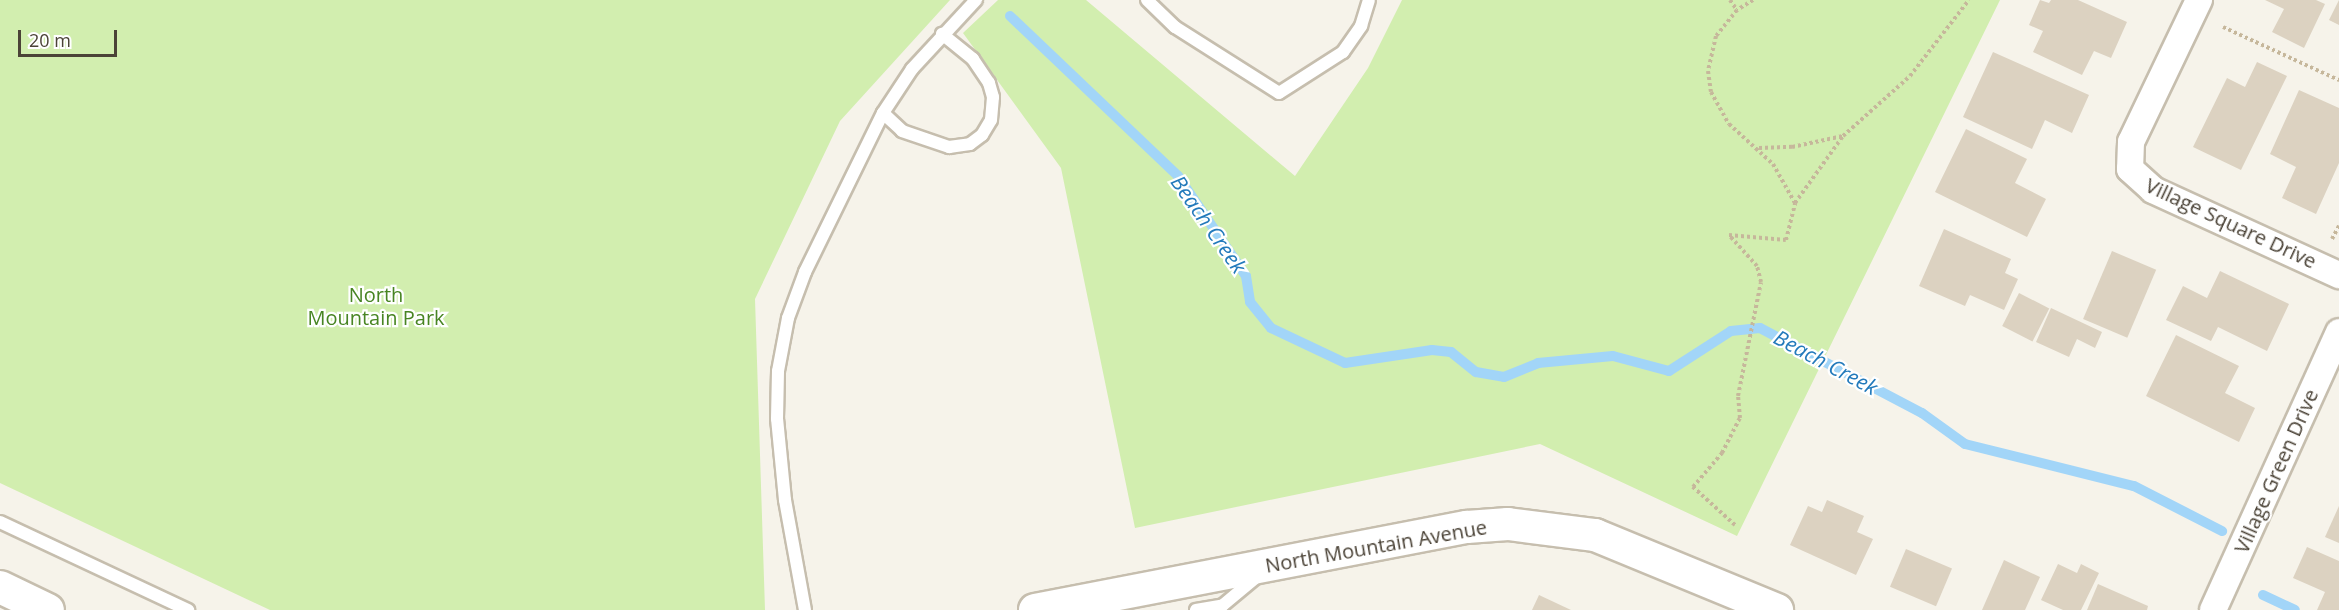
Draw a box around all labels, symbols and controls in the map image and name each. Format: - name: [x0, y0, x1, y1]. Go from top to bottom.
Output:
- scale bar: [21, 18, 120, 56]
- text: 20 m: [29, 28, 71, 52]
- water label: Beach Creek: [1166, 170, 1252, 278]
- street label: Village Square Drive: [2142, 173, 2320, 273]
- park label: North Mountain Park: [307, 282, 445, 329]
- water label: Beach Creek: [1770, 324, 1882, 400]
- street label: Village Green Drive: [2229, 385, 2323, 557]
- street label: North Mountain Avenue: [1263, 515, 1489, 577]

